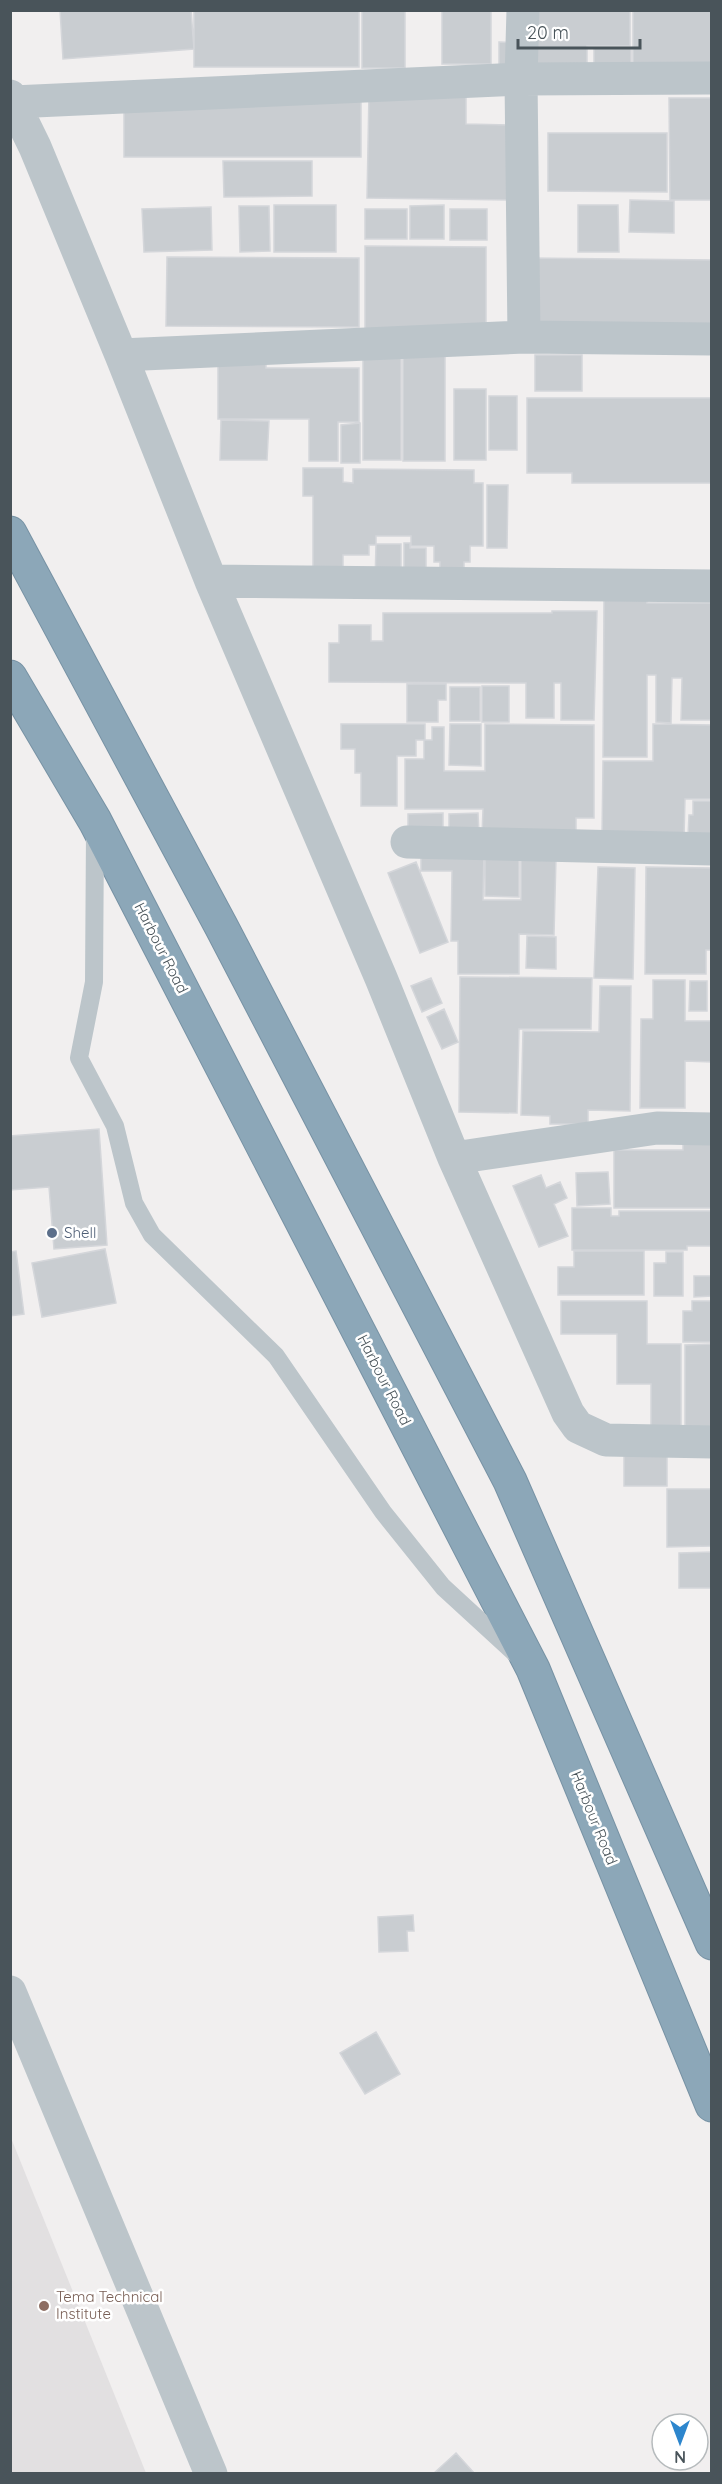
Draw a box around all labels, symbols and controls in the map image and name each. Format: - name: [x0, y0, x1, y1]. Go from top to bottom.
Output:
- scale bar: [518, 12, 640, 50]
- text: 20 m: [527, 21, 569, 44]
- street label: Harbour Road: [130, 899, 192, 996]
- place label: Shell: [64, 1223, 96, 1242]
- marker: Shell: [45, 1226, 59, 1240]
- street label: Harbour Road: [353, 1331, 415, 1428]
- street label: Harbour Road: [567, 1768, 622, 1867]
- place label: Tema Technical Institute: [56, 2287, 163, 2323]
- marker: Tema Technical Institute: [37, 2299, 51, 2313]
- north arrow: [650, 2412, 710, 2472]
- text: N: [674, 2447, 686, 2467]

